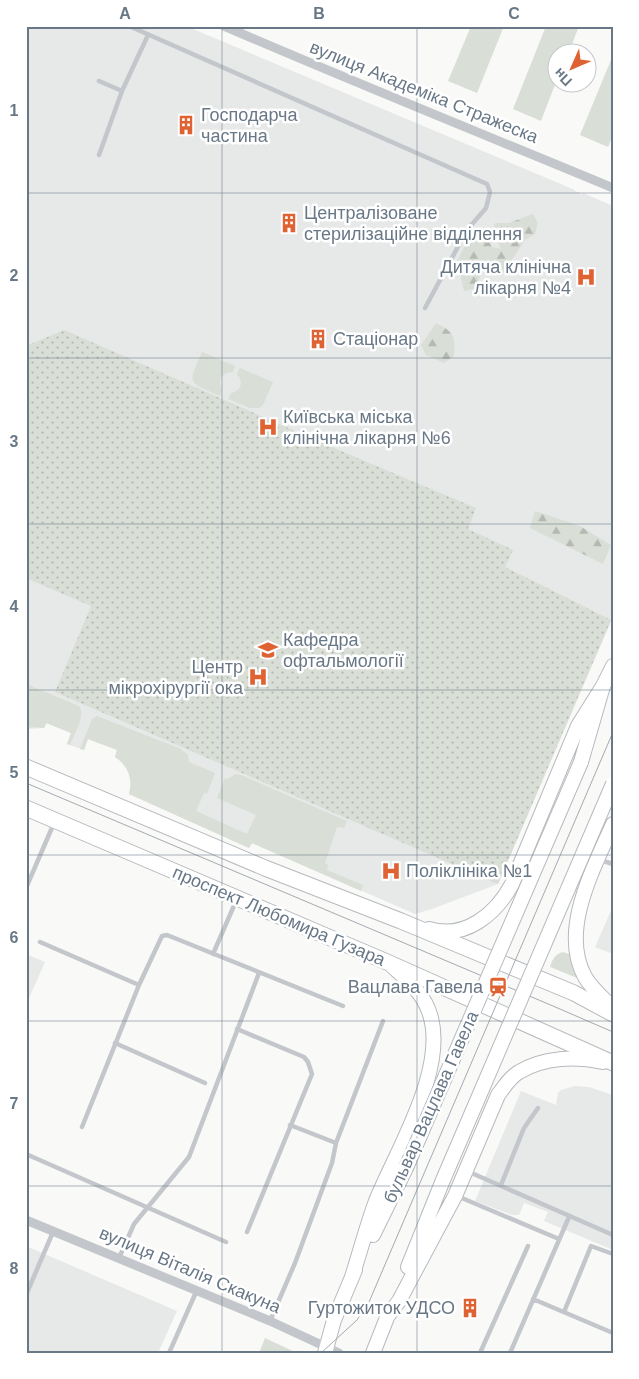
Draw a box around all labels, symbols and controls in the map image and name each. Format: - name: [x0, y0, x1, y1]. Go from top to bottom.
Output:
- text: A: [119, 5, 131, 22]
- text: B: [313, 5, 325, 22]
- text: C: [508, 5, 520, 22]
- street label: вулиця Академіка Стражеска: [307, 37, 542, 147]
- north arrow: [546, 42, 596, 92]
- text: Пн: [551, 65, 575, 89]
- text: 1: [10, 102, 19, 119]
- place label: Господарча частина: [201, 105, 298, 146]
- building icon: Господарча частина: [175, 114, 197, 136]
- place label: Централізоване стерилізаційне відділення: [304, 203, 522, 244]
- building icon: Централізоване стерилізаційне відділення: [278, 212, 300, 234]
- place label: Дитяча клінічна лікарня №4: [441, 257, 572, 298]
- hospital icon: Дитяча клінічна лікарня №4: [575, 266, 597, 288]
- text: 2: [10, 267, 19, 284]
- building icon: Стаціонар: [307, 328, 329, 350]
- place label: Стаціонар: [333, 329, 418, 349]
- place label: Київська міська клінічна лікарня №6: [283, 407, 451, 448]
- hospital icon: Київська міська клінічна лікарня №6: [257, 416, 279, 438]
- text: 3: [10, 433, 19, 450]
- text: 4: [10, 598, 19, 615]
- place label: Кафедра офтальмології: [283, 630, 404, 671]
- school or university icon: Кафедра офтальмології: [257, 639, 279, 661]
- place label: Центр мікрохірургії ока: [108, 657, 244, 698]
- hospital icon: Центр мікрохірургії ока: [247, 666, 269, 688]
- text: 5: [10, 764, 19, 781]
- hospital icon: Поліклініка №1: [380, 860, 402, 882]
- place label: Поліклініка №1: [406, 861, 532, 881]
- street label: проспект Любомира Гузара: [170, 862, 389, 970]
- text: 6: [10, 929, 19, 946]
- station icon: Вацлава Гавела: [487, 976, 509, 998]
- place label: Вацлава Гавела: [348, 977, 484, 997]
- street label: бульвар Вацлава Гавела: [380, 1007, 483, 1206]
- text: 7: [10, 1095, 19, 1112]
- street label: вулиця Віталія Скакуна: [96, 1223, 285, 1318]
- text: 8: [10, 1260, 19, 1277]
- building icon: Гуртожиток УДСО: [459, 1297, 481, 1319]
- place label: Гуртожиток УДСО: [308, 1298, 455, 1318]

